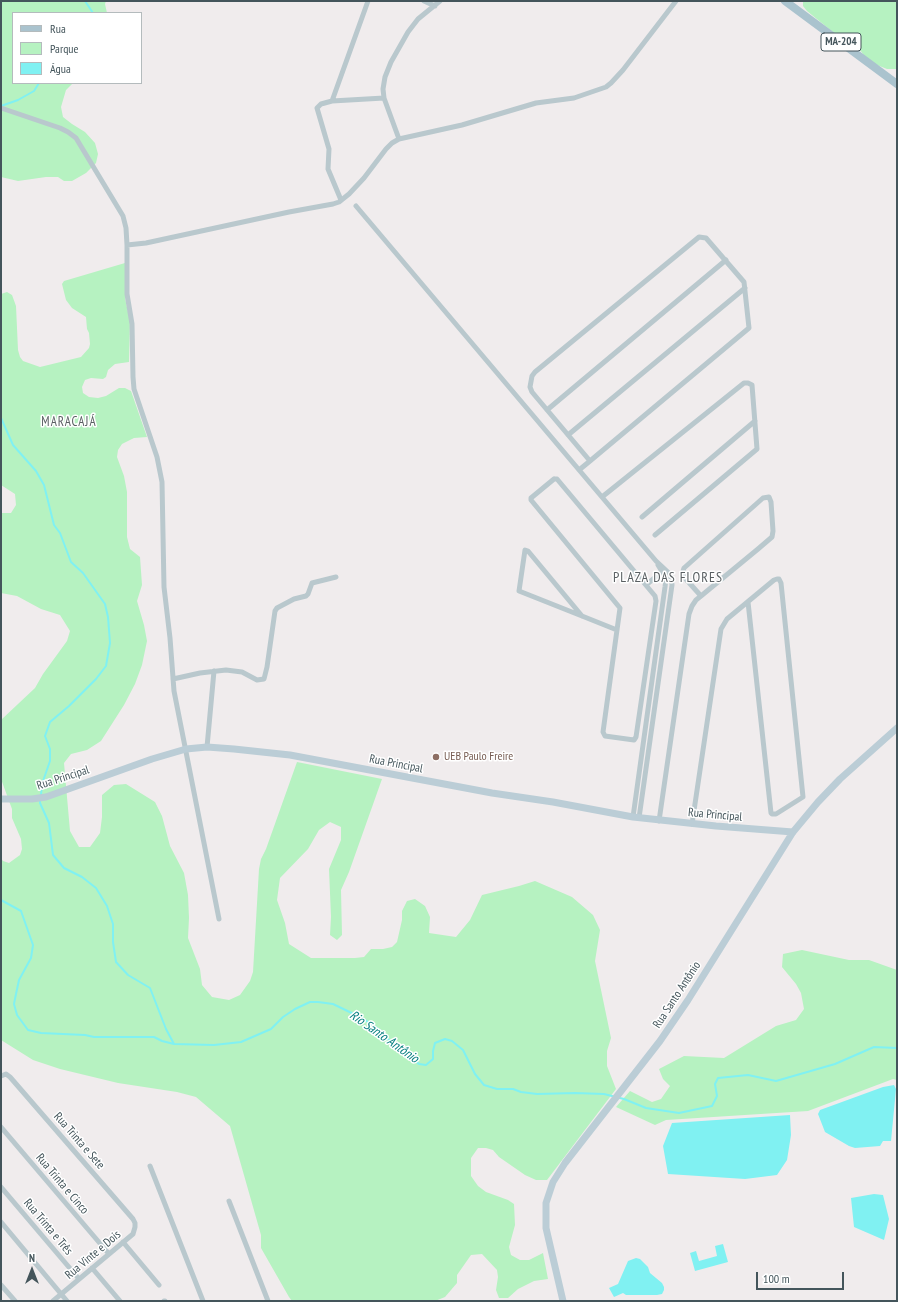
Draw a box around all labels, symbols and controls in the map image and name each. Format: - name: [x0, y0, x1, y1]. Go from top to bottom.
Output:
- legend: [12, 12, 142, 84]
- text: Rua: [50, 21, 66, 36]
- road number: MA-204: [821, 33, 861, 51]
- text: Parque: [50, 41, 79, 56]
- text: Água: [50, 61, 71, 76]
- district label: MARACAJÁ: [41, 414, 97, 430]
- district label: PLAZA DAS FLORES: [613, 570, 723, 586]
- place label: UEB Paulo Freire: [444, 750, 513, 764]
- street label: Rua Principal: [368, 752, 424, 776]
- marker: UEB Paulo Freire: [431, 752, 441, 762]
- street label: Rua Principal: [35, 763, 91, 793]
- street label: Rua Principal: [687, 805, 743, 825]
- street label: Rua Santo Antônio: [650, 959, 704, 1031]
- water label: Rio Santo Antônio: [346, 1007, 422, 1067]
- street label: Rua Trinta e Sete: [51, 1110, 107, 1172]
- street label: Rua Trinta e Cinco: [33, 1151, 91, 1217]
- street label: Rua Trinta e Três: [20, 1196, 76, 1258]
- street label: Rua Vinte e Dois: [62, 1228, 124, 1282]
- north arrow: [12, 1250, 52, 1290]
- text: N: [29, 1251, 35, 1265]
- scale bar: [758, 1264, 846, 1290]
- text: 100 m: [763, 1271, 790, 1286]

